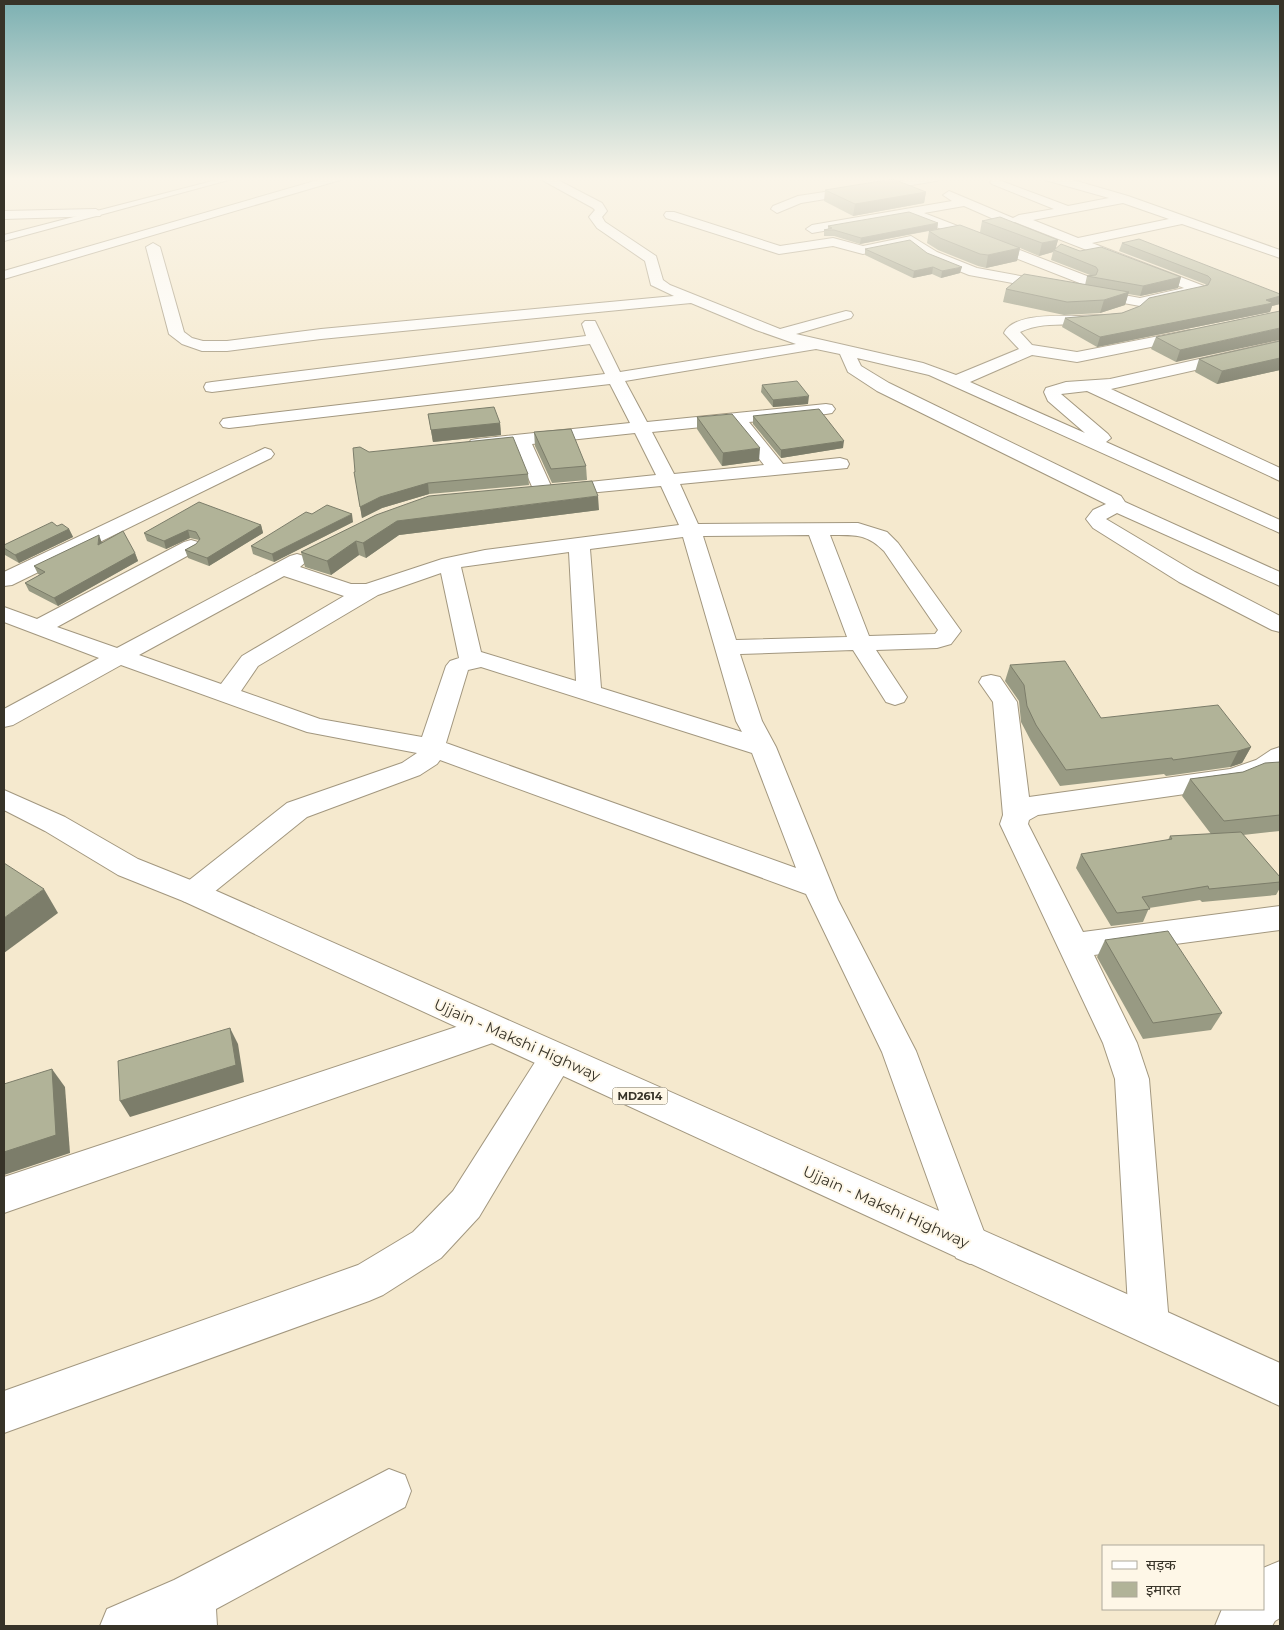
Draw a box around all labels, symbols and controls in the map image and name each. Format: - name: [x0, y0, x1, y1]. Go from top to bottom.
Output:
- street label: Ujjain - Makshi Highway: [431, 994, 604, 1085]
- road number: MD2614: [612, 1088, 668, 1104]
- street label: Ujjain - Makshi Highway: [800, 1161, 973, 1252]
- legend: [1102, 1545, 1264, 1610]
- text: सड़क: [1146, 1555, 1176, 1574]
- text: इमारत: [1146, 1580, 1181, 1599]

